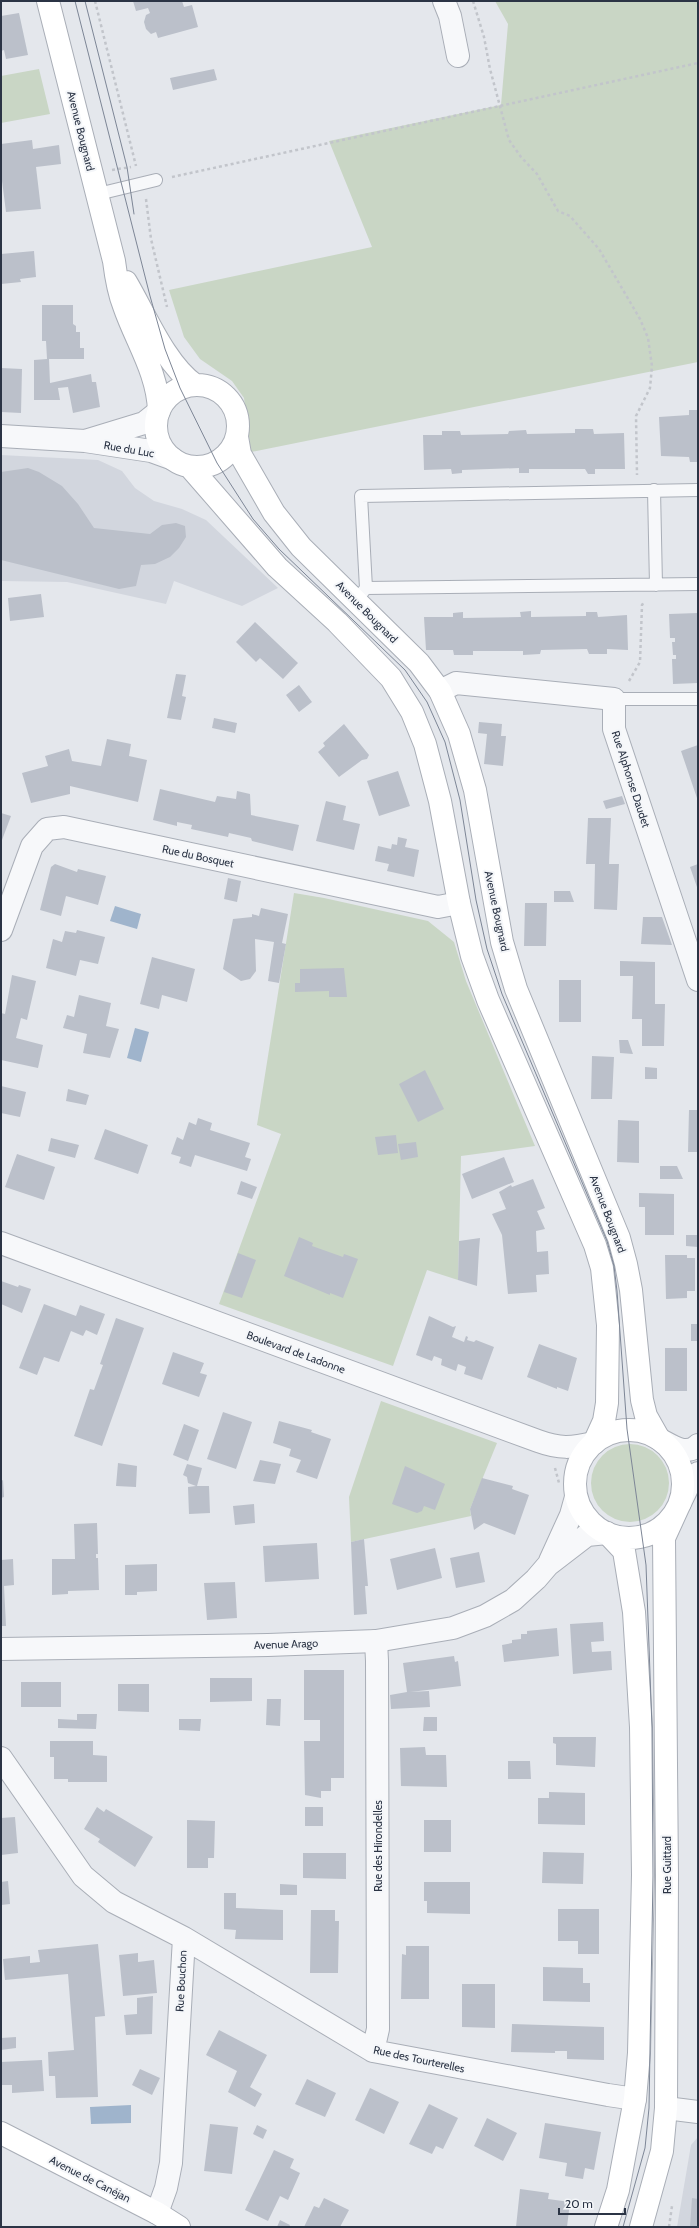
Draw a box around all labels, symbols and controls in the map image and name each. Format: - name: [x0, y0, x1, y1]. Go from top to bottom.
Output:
- street label: Avenue Bougnard: [64, 89, 98, 173]
- street label: Rue du Luc: [103, 438, 155, 460]
- street label: Avenue Bougnard: [333, 578, 401, 646]
- street label: Rue Alphonse Daudet: [609, 729, 653, 829]
- street label: Rue du Bosquet: [161, 842, 235, 871]
- street label: Avenue Bougnard: [482, 869, 512, 953]
- street label: Avenue Bougnard: [587, 1173, 629, 1255]
- street label: Boulevard de Ladonne: [245, 1328, 348, 1377]
- street label: Avenue Arago: [254, 1636, 318, 1652]
- street label: Rue des Hirondelles: [371, 1800, 385, 1892]
- street label: Rue Guittard: [660, 1836, 674, 1894]
- street label: Rue Bouchon: [172, 1950, 190, 2012]
- street label: Rue des Tourterelles: [372, 2042, 466, 2076]
- street label: Avenue de Canéjan: [47, 2153, 133, 2205]
- scale bar: [559, 2190, 625, 2216]
- text: 20 m: [565, 2196, 593, 2211]

